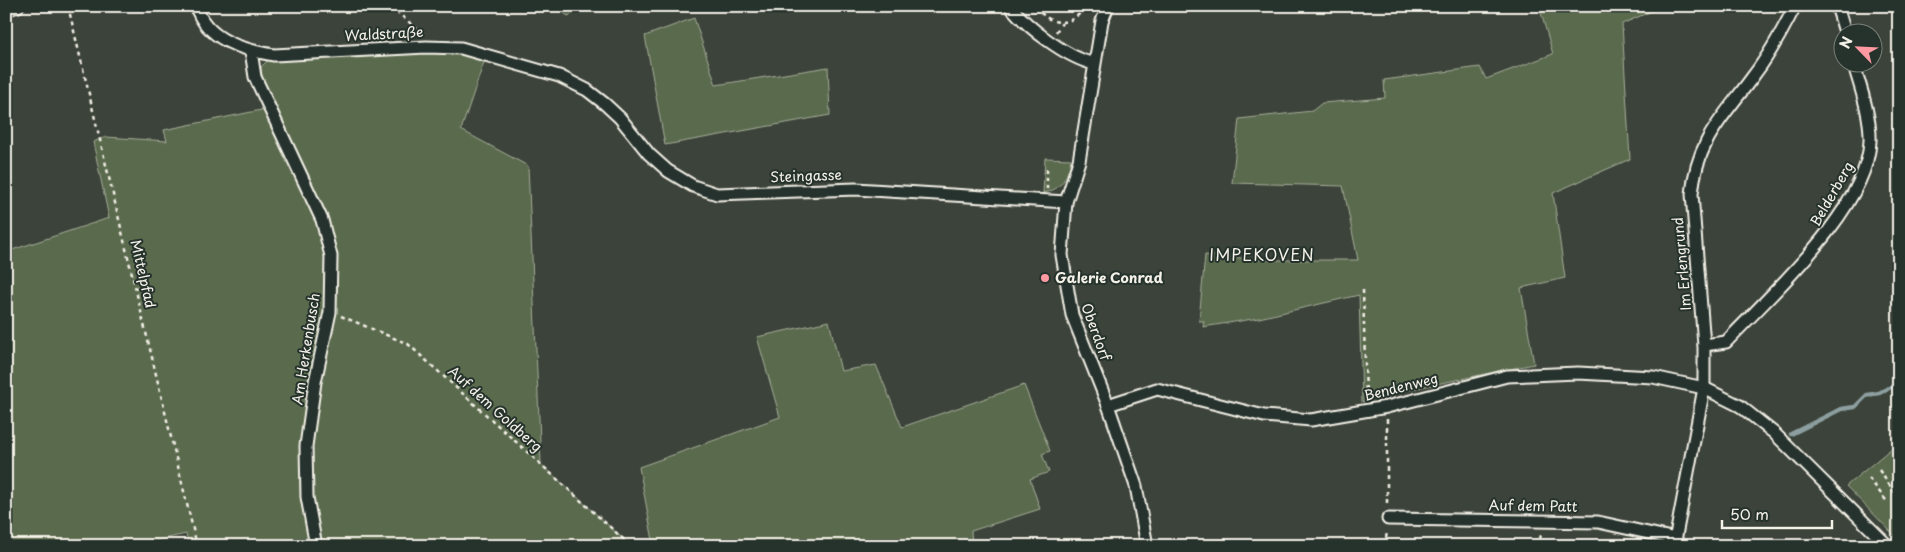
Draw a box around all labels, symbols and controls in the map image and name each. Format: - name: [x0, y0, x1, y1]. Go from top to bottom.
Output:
- street label: Waldstraße: [344, 21, 424, 46]
- north arrow: [1832, 22, 1882, 72]
- text: N: [1834, 33, 1858, 52]
- street label: Belderberg: [1805, 157, 1859, 230]
- street label: Steingasse: [770, 164, 842, 187]
- street label: Im Erlengrund: [1667, 216, 1696, 312]
- street label: Mittelpfad: [125, 238, 162, 310]
- district label: IMPEKOVEN: [1209, 242, 1315, 266]
- place label: Galerie Conrad: [1055, 267, 1164, 288]
- marker: Galerie Conrad: [1039, 272, 1051, 284]
- street label: Am Herkenbusch: [286, 292, 325, 406]
- street label: Oberdorf: [1076, 300, 1117, 365]
- street label: Auf dem Goldberg: [444, 361, 547, 457]
- street label: Bendenweg: [1362, 367, 1440, 406]
- street label: Auf dem Patt: [1488, 494, 1578, 517]
- scale bar: [1722, 497, 1832, 529]
- text: 50 m: [1730, 502, 1769, 525]

